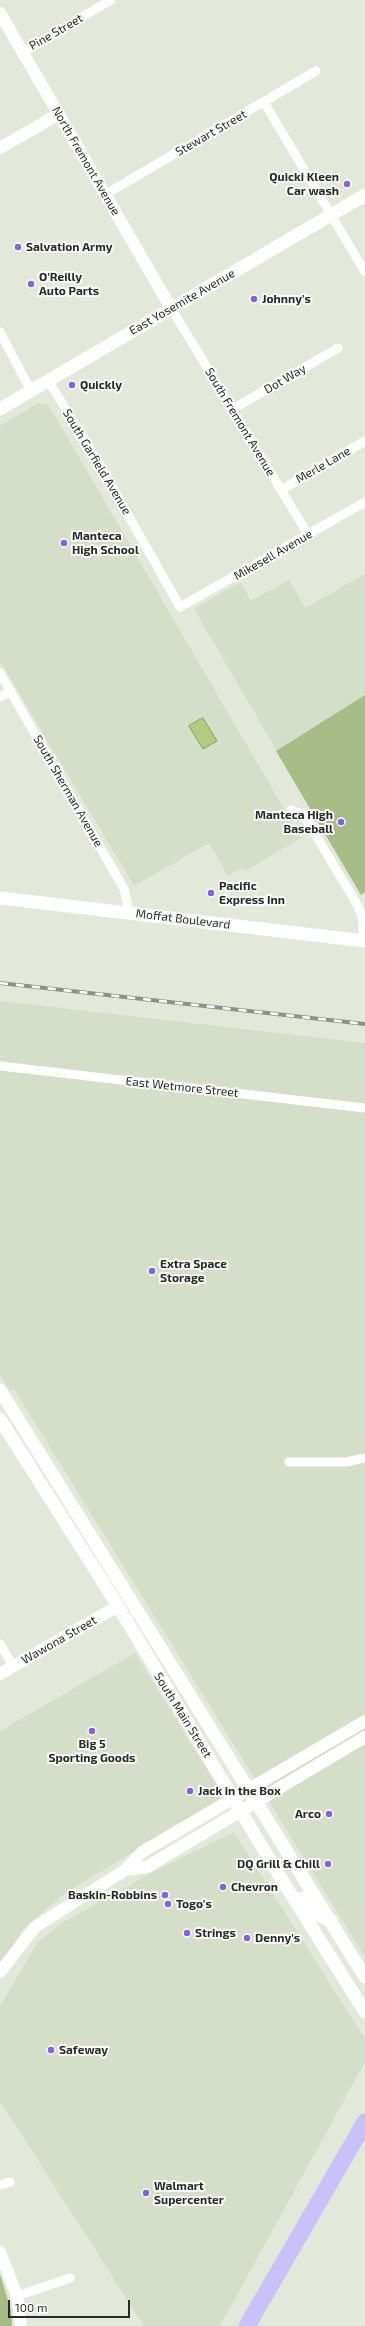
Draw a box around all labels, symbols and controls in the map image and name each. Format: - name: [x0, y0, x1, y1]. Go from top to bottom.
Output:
- street label: Pine Street: [27, 11, 85, 53]
- street label: North Fremont Avenue: [49, 104, 123, 218]
- street label: Stewart Street: [173, 107, 249, 159]
- place label: Quicki Kleen Car wash: [269, 170, 339, 198]
- marker: Quicki Kleen Car wash: [342, 179, 352, 189]
- place label: Salvation Army: [26, 240, 112, 254]
- marker: Salvation Army: [13, 242, 23, 252]
- street label: East Yosemite Avenue: [127, 266, 237, 338]
- place label: O'Reilly Auto Parts: [39, 270, 99, 298]
- marker: O'Reilly Auto Parts: [26, 279, 36, 289]
- place label: Johnny's: [262, 292, 311, 306]
- marker: Johnny's: [249, 294, 259, 304]
- street label: Dot Way: [261, 361, 309, 397]
- street label: South Fremont Avenue: [202, 365, 278, 479]
- place label: Quickly: [80, 378, 122, 392]
- marker: Quickly: [67, 380, 77, 390]
- street label: South Garfield Avenue: [60, 407, 134, 517]
- street label: Merle Lane: [293, 444, 353, 486]
- street label: Mikesell Avenue: [231, 527, 315, 583]
- place label: Manteca High School: [72, 529, 139, 557]
- marker: Manteca High School: [59, 538, 69, 548]
- street label: South Sherman Avenue: [30, 733, 106, 849]
- place label: Manteca High Baseball: [255, 808, 333, 836]
- marker: Manteca High Baseball: [336, 817, 346, 827]
- place label: Pacific Express Inn: [219, 879, 285, 907]
- marker: Pacific Express Inn: [206, 888, 216, 898]
- street label: Moffat Boulevard: [135, 906, 231, 932]
- street label: East Wetmore Street: [125, 1074, 239, 1100]
- place label: Extra Space Storage: [160, 1257, 227, 1285]
- marker: Extra Space Storage: [147, 1266, 157, 1276]
- street label: Wawona Street: [19, 1613, 99, 1667]
- street label: South Main Street: [151, 1670, 215, 1760]
- marker: Big 5 Sporting Goods: [87, 1726, 97, 1736]
- place label: Big 5 Sporting Goods: [49, 1737, 135, 1765]
- place label: Jack in the Box: [198, 1784, 281, 1798]
- marker: Jack in the Box: [185, 1786, 195, 1796]
- place label: Arco: [295, 1807, 321, 1821]
- marker: Arco: [324, 1809, 334, 1819]
- place label: DQ Grill & Chill: [237, 1857, 320, 1871]
- marker: DQ Grill & Chill: [323, 1859, 333, 1869]
- place label: Chevron: [231, 1880, 278, 1894]
- marker: Chevron: [218, 1882, 228, 1892]
- place label: Baskin-Robbins: [68, 1888, 157, 1902]
- marker: Baskin-Robbins: [160, 1890, 170, 1900]
- place label: Togo's: [176, 1897, 212, 1911]
- marker: Togo's: [163, 1899, 173, 1909]
- place label: Strings: [195, 1926, 236, 1940]
- marker: Strings: [182, 1928, 192, 1938]
- place label: Denny's: [255, 1931, 300, 1945]
- marker: Denny's: [242, 1933, 252, 1943]
- place label: Safeway: [59, 2043, 108, 2057]
- marker: Safeway: [46, 2045, 56, 2055]
- place label: Walmart Supercenter: [154, 2179, 224, 2207]
- marker: Walmart Supercenter: [141, 2188, 151, 2198]
- scale bar: [10, 2292, 132, 2318]
- text: 100 m: [15, 2300, 47, 2314]

